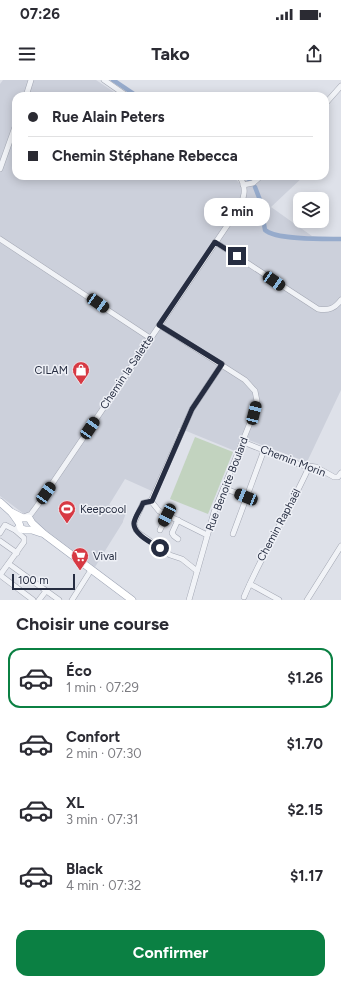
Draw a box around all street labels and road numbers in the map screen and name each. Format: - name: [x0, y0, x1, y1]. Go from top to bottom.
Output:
- street label: Chemin la Salette: [97, 332, 157, 412]
- street label: Rue Benoite Boulard: [203, 435, 251, 533]
- street label: Chemin Morin: [258, 443, 328, 479]
- street label: Chemin Raphaël: [254, 487, 304, 563]

